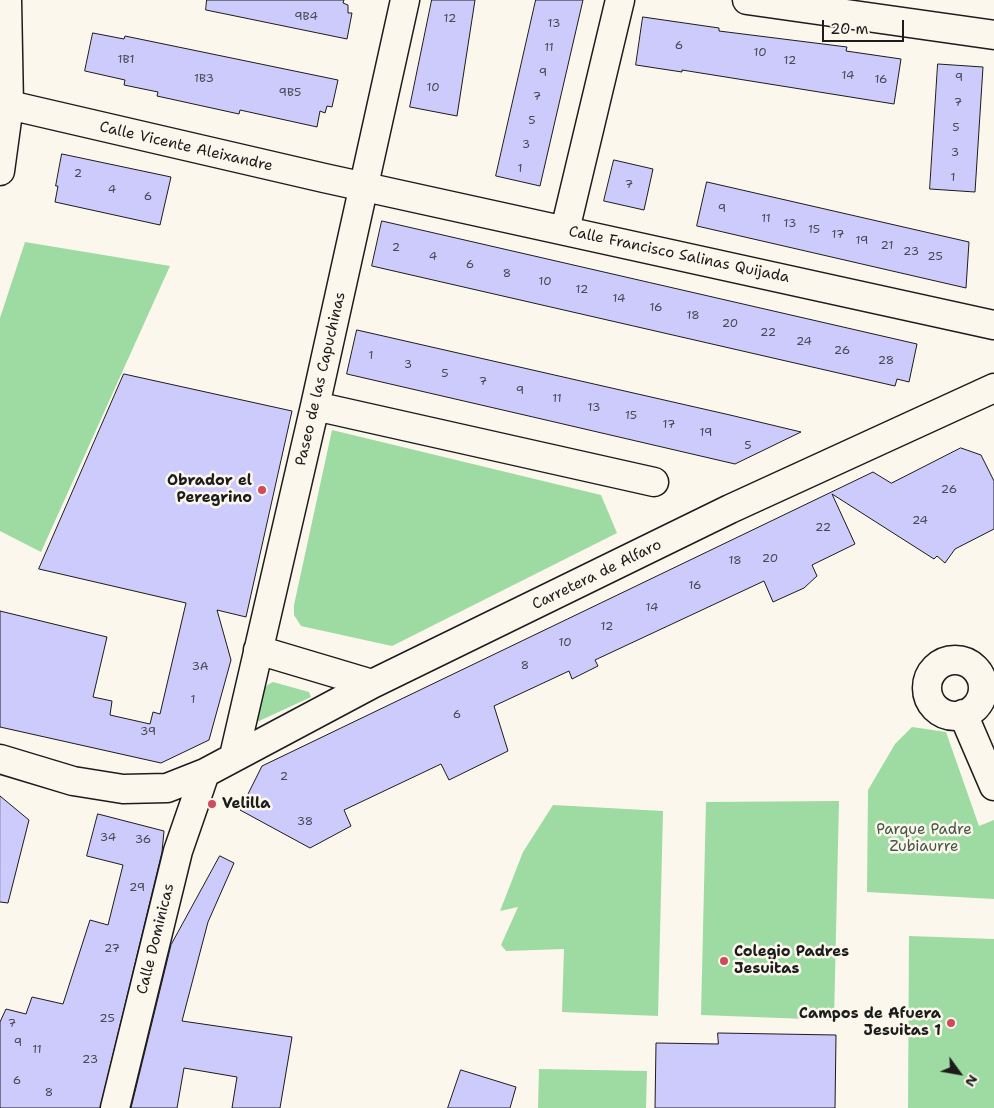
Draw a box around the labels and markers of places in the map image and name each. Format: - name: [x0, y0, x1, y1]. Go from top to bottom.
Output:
- place label: Obrador el Peregrino: [167, 472, 252, 507]
- marker: Obrador el Peregrino: [256, 484, 268, 496]
- place label: Velilla: [222, 795, 271, 813]
- marker: Velilla: [206, 798, 218, 810]
- place label: Colegio Padres Jesuitas: [734, 943, 849, 978]
- marker: Colegio Padres Jesuitas: [718, 955, 730, 967]
- place label: Campos de Afuera Jesuitas 1: [799, 1005, 941, 1040]
- marker: Campos de Afuera Jesuitas 1: [945, 1017, 957, 1029]

